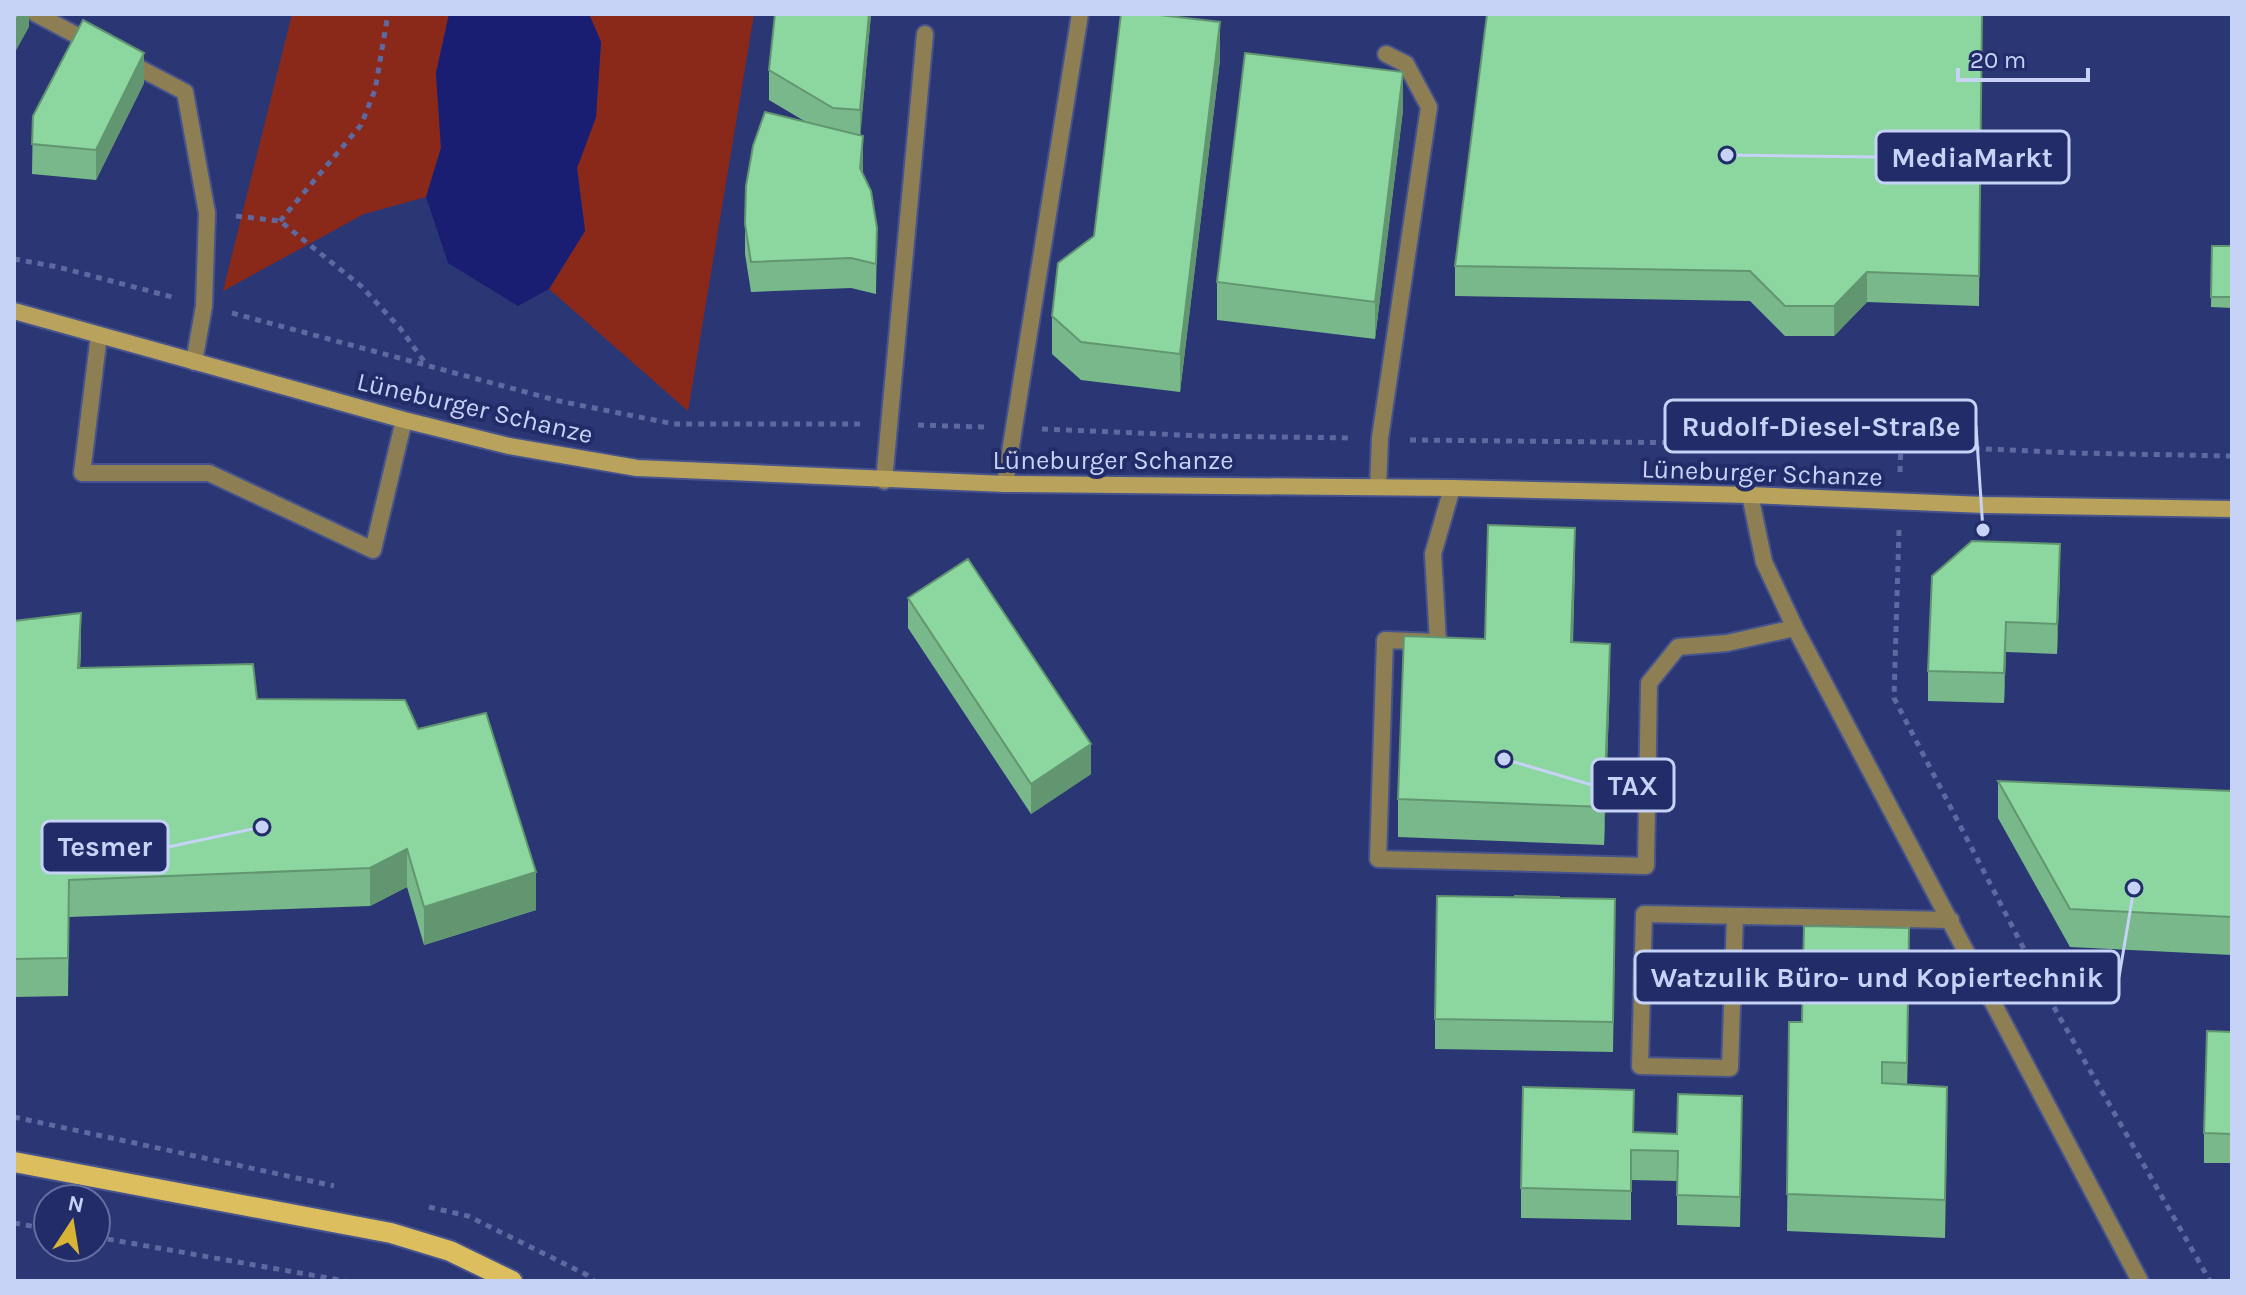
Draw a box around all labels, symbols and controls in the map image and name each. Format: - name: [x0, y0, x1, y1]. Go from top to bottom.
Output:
- scale bar: [1958, 32, 2088, 82]
- text: 20 m: [1970, 46, 2026, 74]
- callout: MediaMarkt: [1876, 131, 2069, 183]
- text: MediaMarkt: [1891, 141, 2053, 174]
- street label: Lüneburger Schanze: [354, 366, 596, 450]
- callout: Rudolf-Diesel-Straße: [1665, 400, 1976, 452]
- text: Rudolf-Diesel-Straße: [1682, 410, 1961, 443]
- street label: Lüneburger Schanze: [992, 445, 1234, 476]
- street label: Lüneburger Schanze: [1641, 453, 1883, 493]
- callout: TAX: [1592, 759, 1674, 811]
- text: TAX: [1608, 769, 1658, 802]
- callout: Tesmer: [42, 821, 168, 873]
- text: Tesmer: [58, 830, 152, 863]
- callout: Watzulik Büro- und Kopiertechnik: [1635, 951, 2119, 1003]
- text: Watzulik Büro- und Kopiertechnik: [1651, 961, 2104, 994]
- north arrow: [32, 1183, 112, 1263]
- text: N: [66, 1190, 86, 1219]

